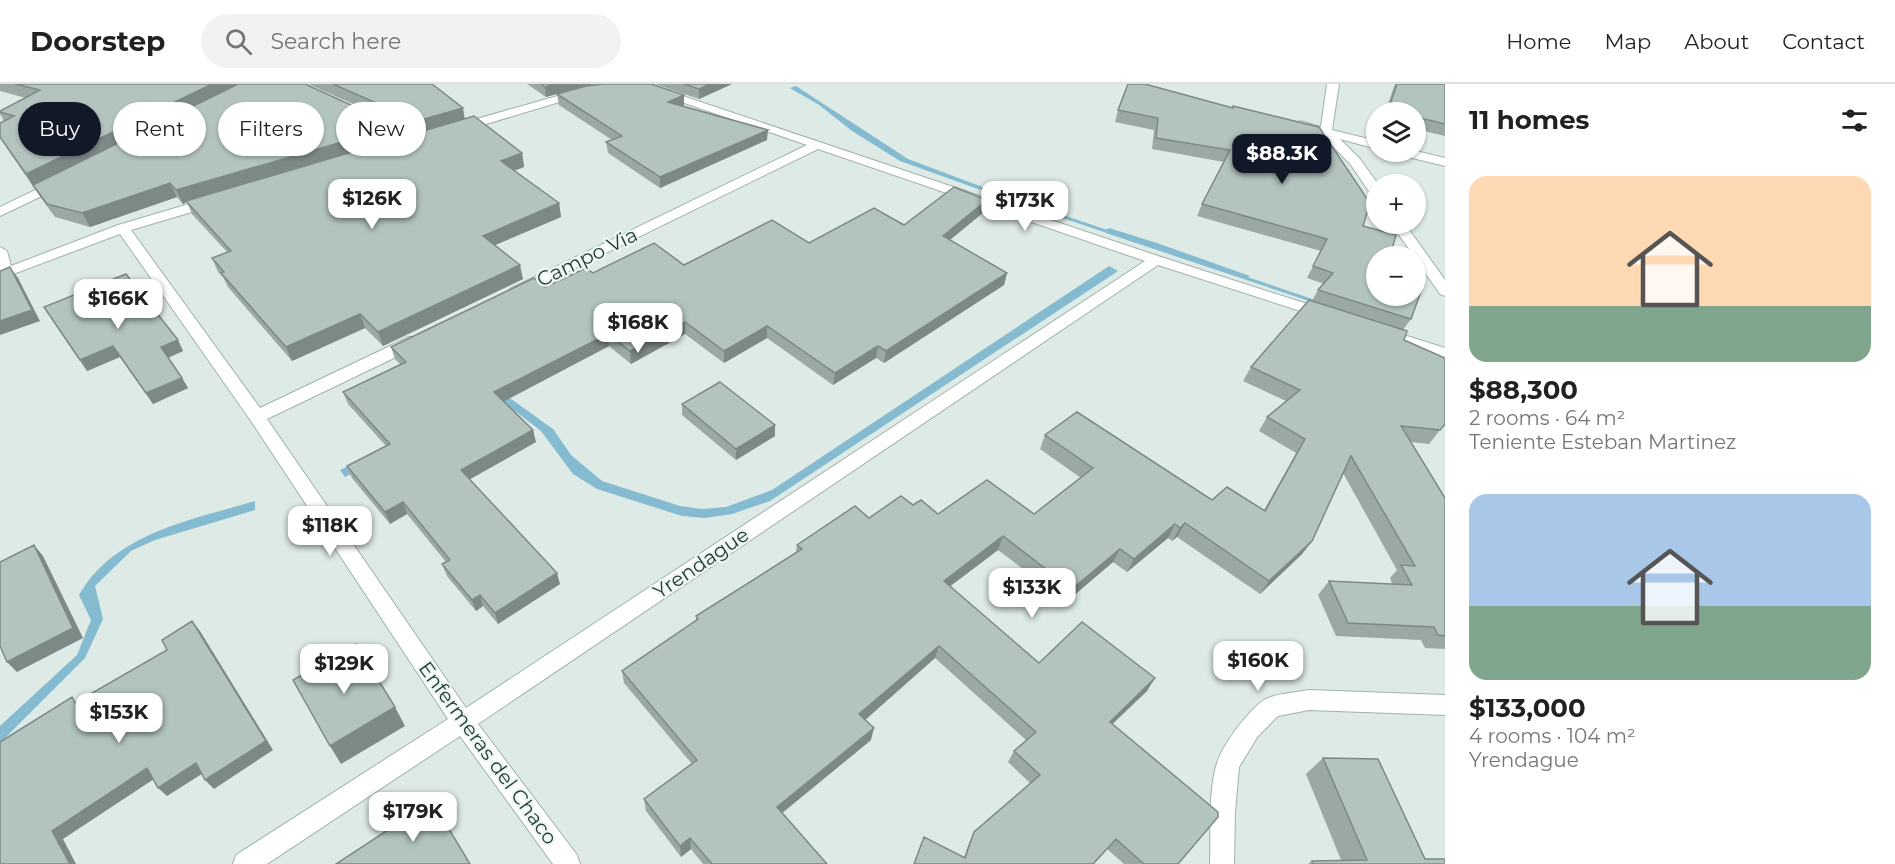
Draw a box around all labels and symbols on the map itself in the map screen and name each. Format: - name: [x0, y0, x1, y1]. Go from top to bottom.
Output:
- pin: $88.3K: [1233, 134, 1331, 185]
- pin: $126K: [330, 179, 414, 230]
- pin: $173K: [983, 181, 1067, 232]
- street label: Campo Via: [533, 222, 641, 292]
- pin: $166K: [76, 279, 160, 330]
- pin: $168K: [596, 303, 680, 354]
- pin: $118K: [288, 506, 372, 557]
- street label: Yrendague: [649, 522, 753, 604]
- pin: $133K: [990, 568, 1074, 619]
- pin: $160K: [1216, 641, 1300, 692]
- pin: $129K: [302, 644, 386, 695]
- street label: Enfermeras del Chaco: [414, 657, 562, 849]
- pin: $153K: [77, 693, 161, 744]
- pin: $179K: [371, 792, 455, 843]

